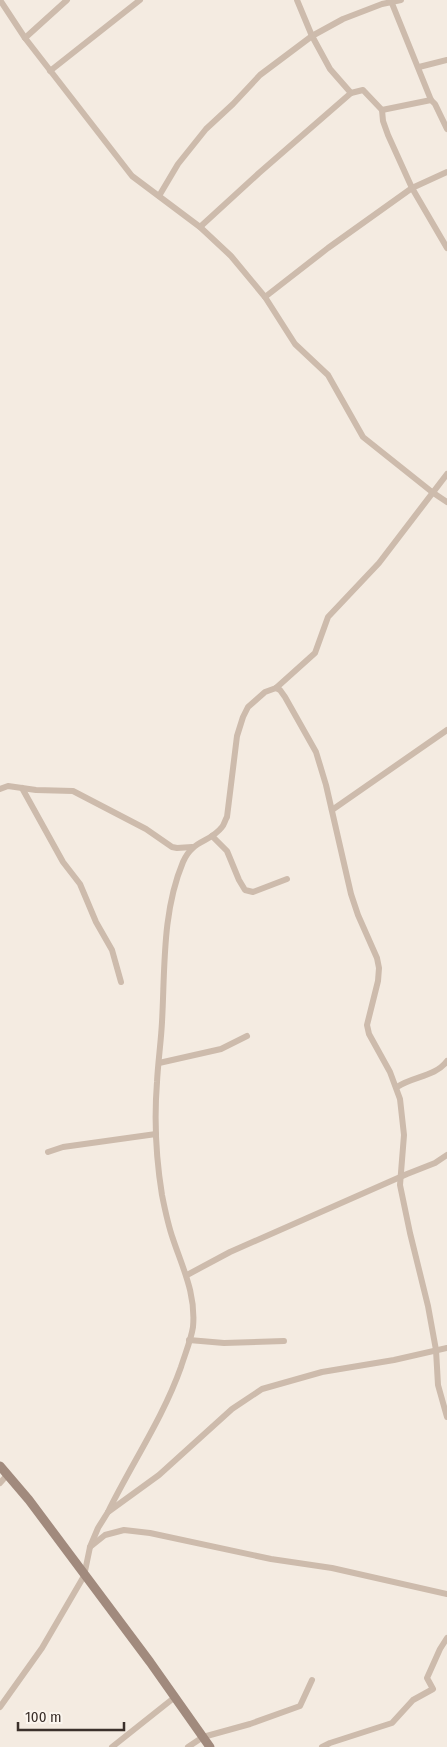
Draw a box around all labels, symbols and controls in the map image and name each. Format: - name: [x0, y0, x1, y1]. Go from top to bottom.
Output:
- scale bar: [18, 1700, 124, 1732]
- text: 100 m: [25, 1708, 62, 1726]

